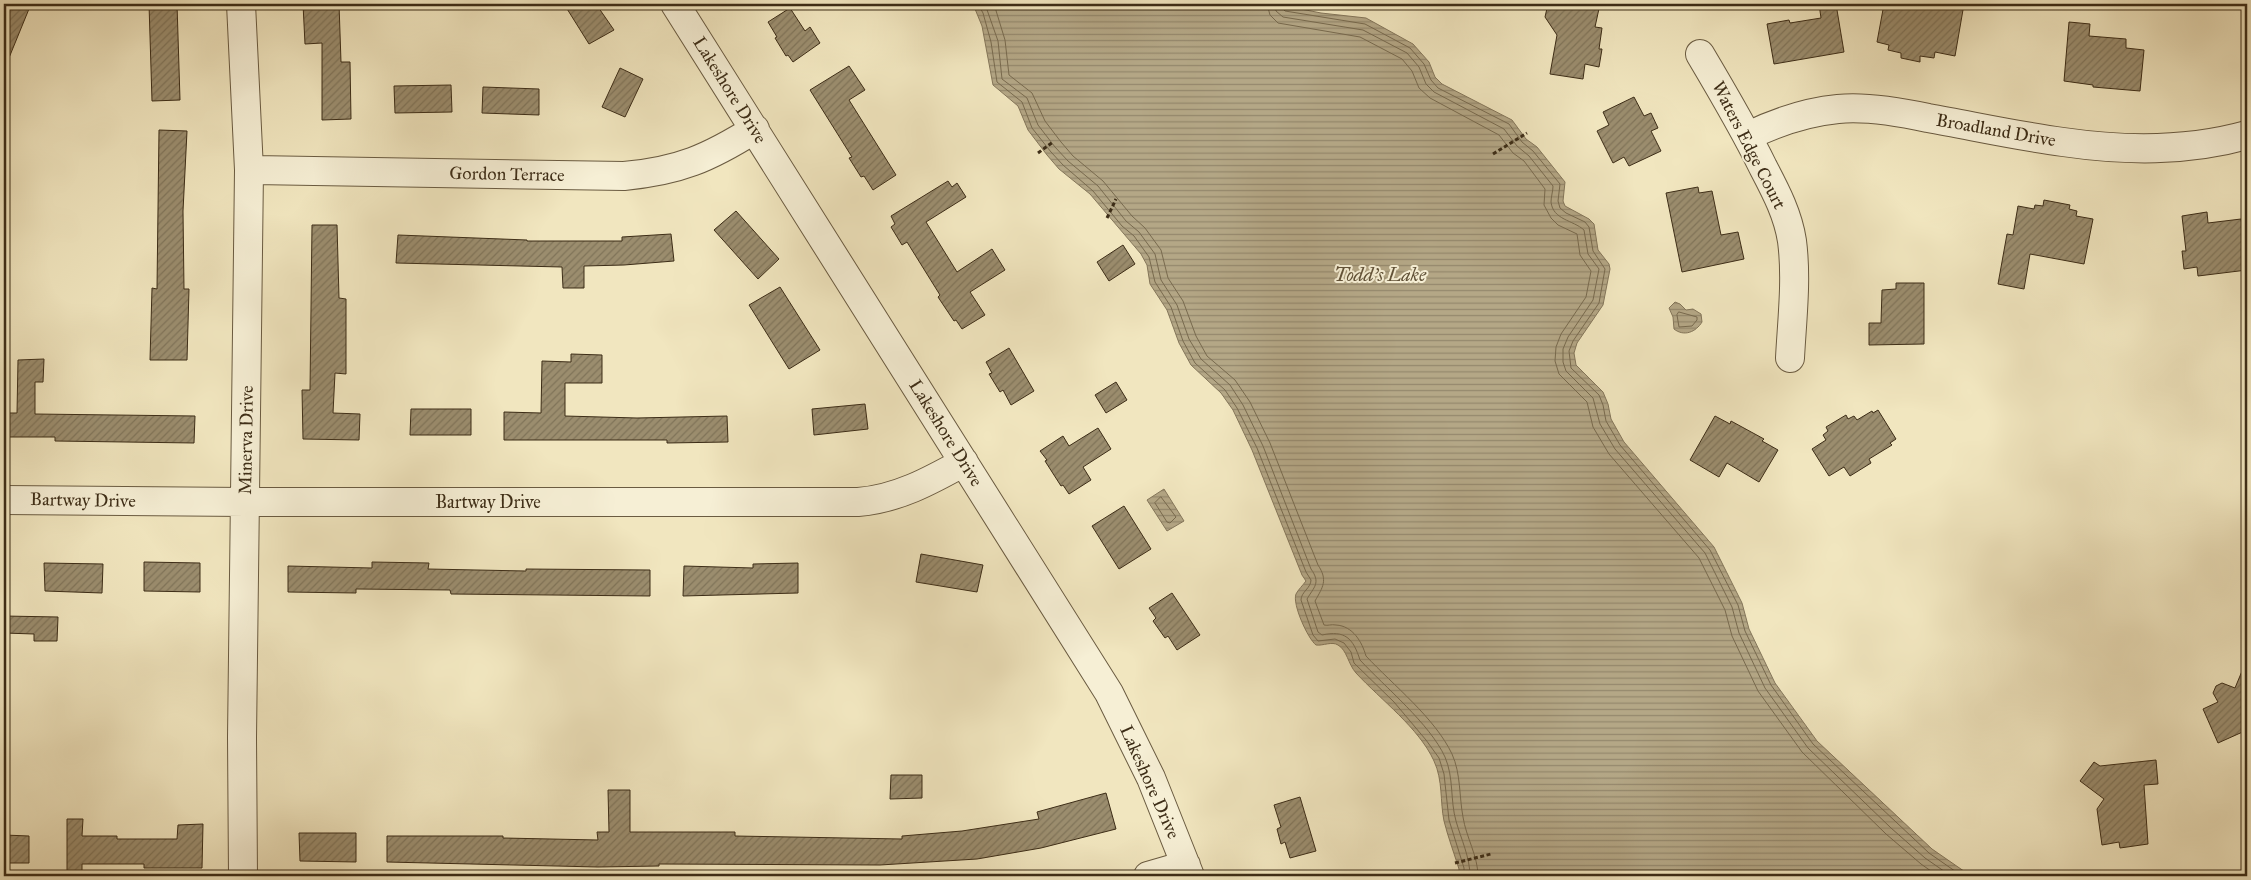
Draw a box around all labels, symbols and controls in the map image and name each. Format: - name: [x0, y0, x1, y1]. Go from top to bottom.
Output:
- street label: Lakeshore Drive: [688, 32, 772, 148]
- street label: Waters Edge Court: [1706, 77, 1791, 214]
- street label: Broadland Drive: [1934, 109, 2058, 151]
- street label: Gordon Terrace: [449, 162, 565, 186]
- water label: Todd's Lake: [1334, 263, 1427, 286]
- street label: Lakeshore Drive: [904, 375, 988, 491]
- street label: Minerva Drive: [234, 385, 258, 495]
- street label: Bartway Drive: [30, 488, 136, 512]
- street label: Bartway Drive: [435, 491, 541, 513]
- street label: Lakeshore Drive: [1115, 722, 1185, 842]

